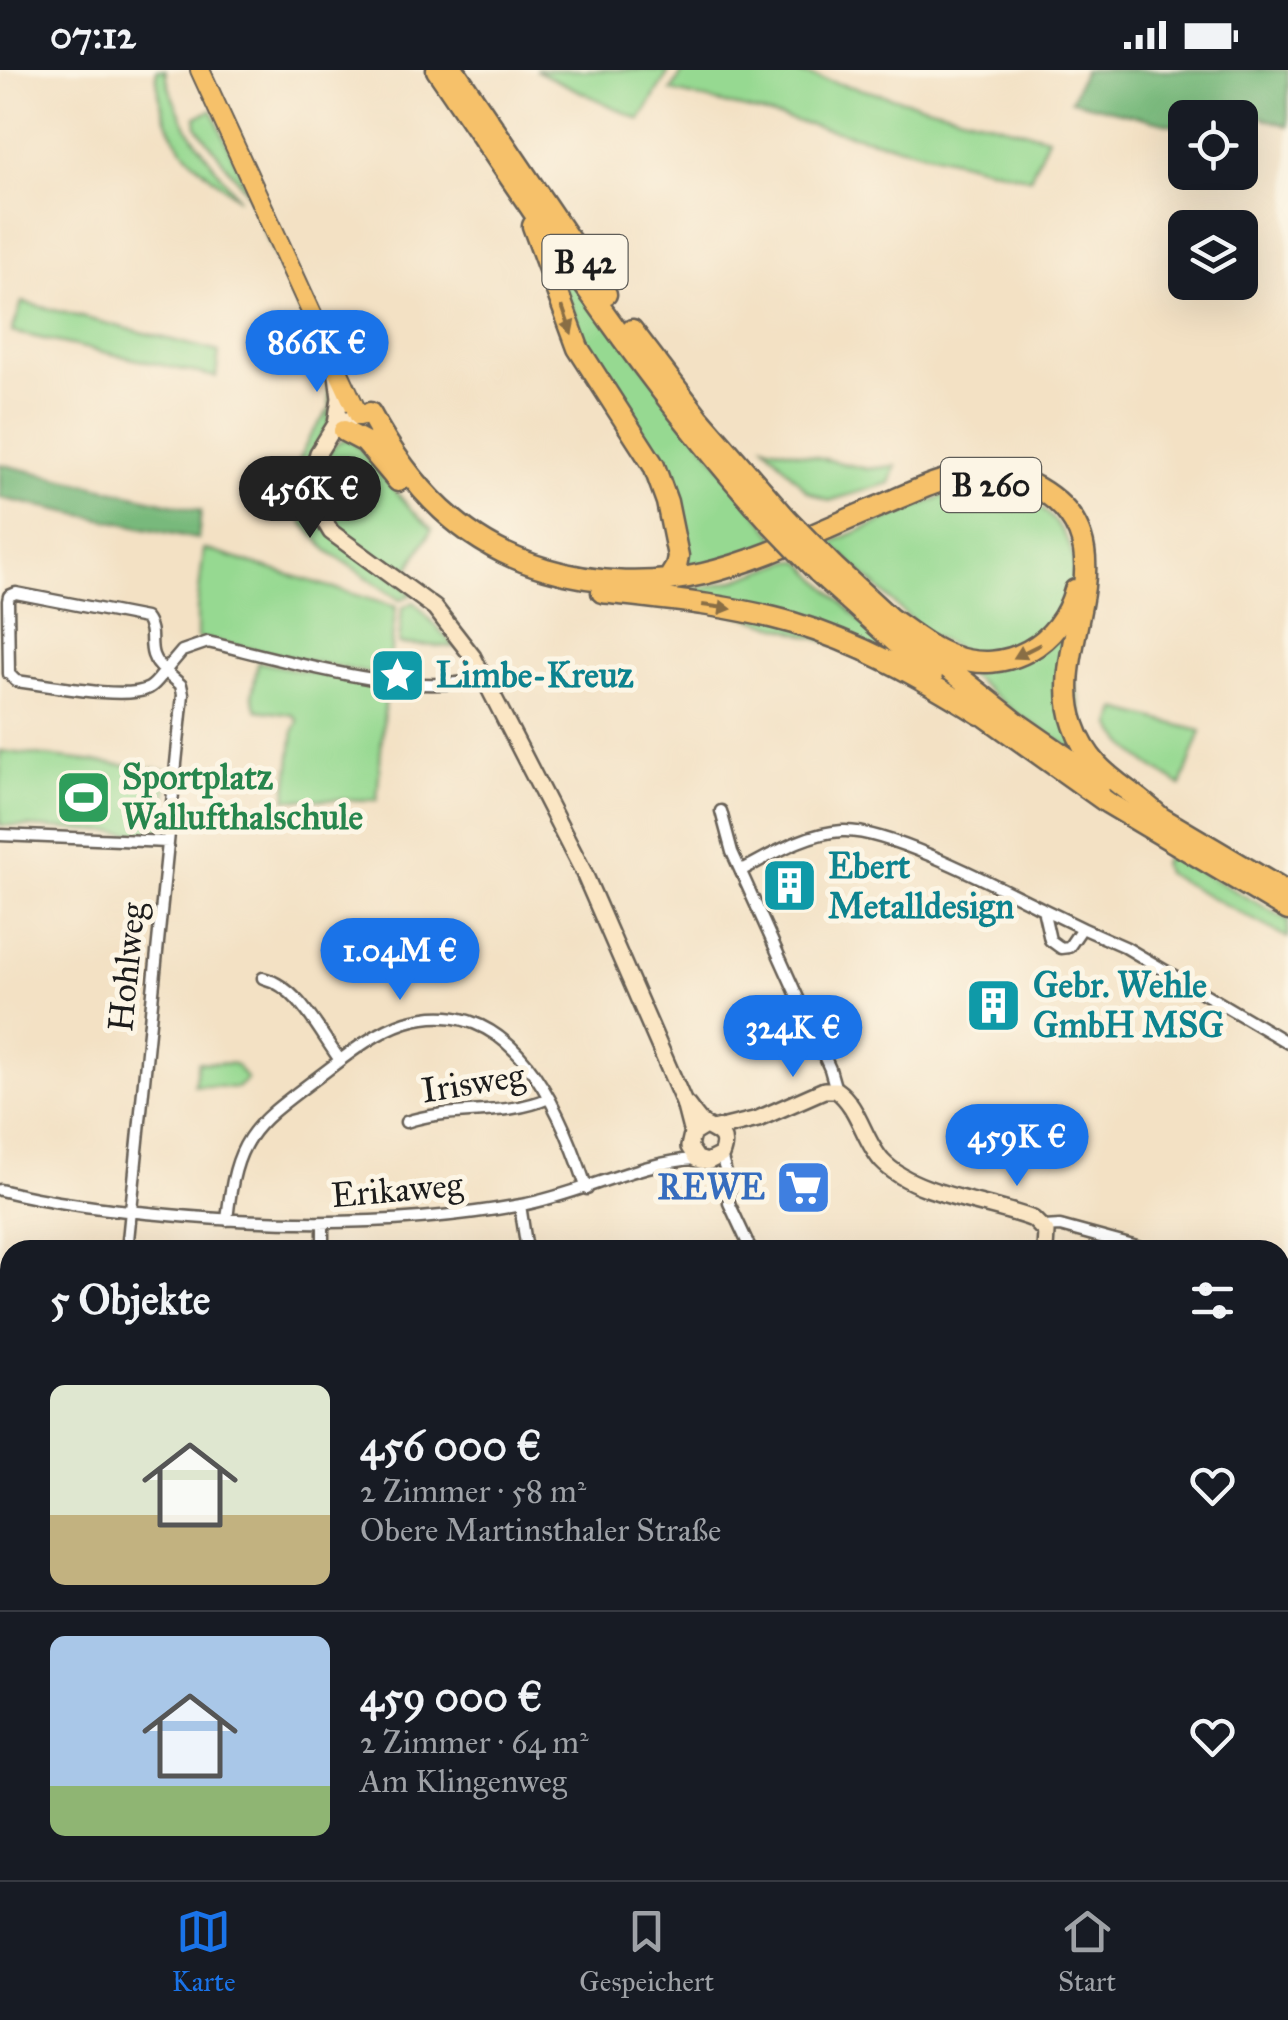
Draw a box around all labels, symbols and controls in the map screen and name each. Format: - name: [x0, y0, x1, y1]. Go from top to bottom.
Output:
- text: 07:12: [50, 12, 136, 58]
- map controls: [1168, 100, 1258, 300]
- button: locate: [1168, 100, 1258, 190]
- button: layers: [1168, 210, 1258, 300]
- road number: B 42: [542, 235, 628, 289]
- one-way arrow: [560, 306, 575, 336]
- pin: 866K €: [236, 310, 398, 395]
- text: 866K €: [268, 323, 366, 362]
- pin: 456K €: [229, 456, 391, 541]
- road number: B 260: [941, 458, 1041, 512]
- text: 456K €: [261, 469, 359, 508]
- one-way arrow: [701, 600, 733, 615]
- one-way arrow: [1012, 642, 1041, 659]
- place icon: Limbe-Kreuz: [367, 645, 427, 705]
- place label: Limbe-Kreuz: [436, 654, 634, 697]
- place label: Sportplatz Wallufthalschule: [122, 756, 363, 839]
- sports icon: Sportplatz Wallufthalschule: [53, 767, 113, 827]
- place label: Ebert Metalldesign: [828, 845, 1014, 928]
- building icon: Ebert Metalldesign: [759, 856, 819, 916]
- street label: Hohlweg: [99, 900, 155, 1034]
- pin: 1.04M €: [308, 918, 492, 1003]
- text: 1.04M €: [342, 931, 458, 970]
- place label: Gebr. Wehle GmbH MSG: [1033, 964, 1224, 1047]
- building icon: Gebr. Wehle GmbH MSG: [964, 975, 1024, 1035]
- pin: 324K €: [712, 995, 874, 1080]
- text: 324K €: [745, 1008, 841, 1047]
- street label: Irisweg: [418, 1054, 528, 1112]
- pin: 459K €: [936, 1104, 1098, 1189]
- text: 459K €: [968, 1117, 1066, 1156]
- supermarket icon: REWE: [774, 1157, 834, 1217]
- street label: Erikaweg: [329, 1163, 465, 1217]
- place label: REWE: [657, 1166, 765, 1209]
- icon: filters: [1185, 1273, 1240, 1328]
- text: 5 Objekte: [50, 1274, 210, 1326]
- text: 456 000 €: [360, 1420, 541, 1472]
- icon: home: [130, 1425, 250, 1545]
- icon: heart: [1185, 1458, 1240, 1513]
- text: 2 Zimmer · 58 m²: [360, 1472, 586, 1511]
- text: Obere Martinsthaler Straße: [360, 1511, 721, 1550]
- text: 459 000 €: [360, 1671, 542, 1723]
- icon: home: [130, 1676, 250, 1796]
- icon: heart: [1185, 1709, 1240, 1764]
- text: 2 Zimmer · 64 m²: [360, 1723, 589, 1762]
- text: Am Klingenweg: [360, 1762, 567, 1801]
- tab: Karte: [172, 1904, 236, 1999]
- tab: Gespeichert: [579, 1904, 714, 1999]
- tab: Start: [1058, 1904, 1116, 1999]

